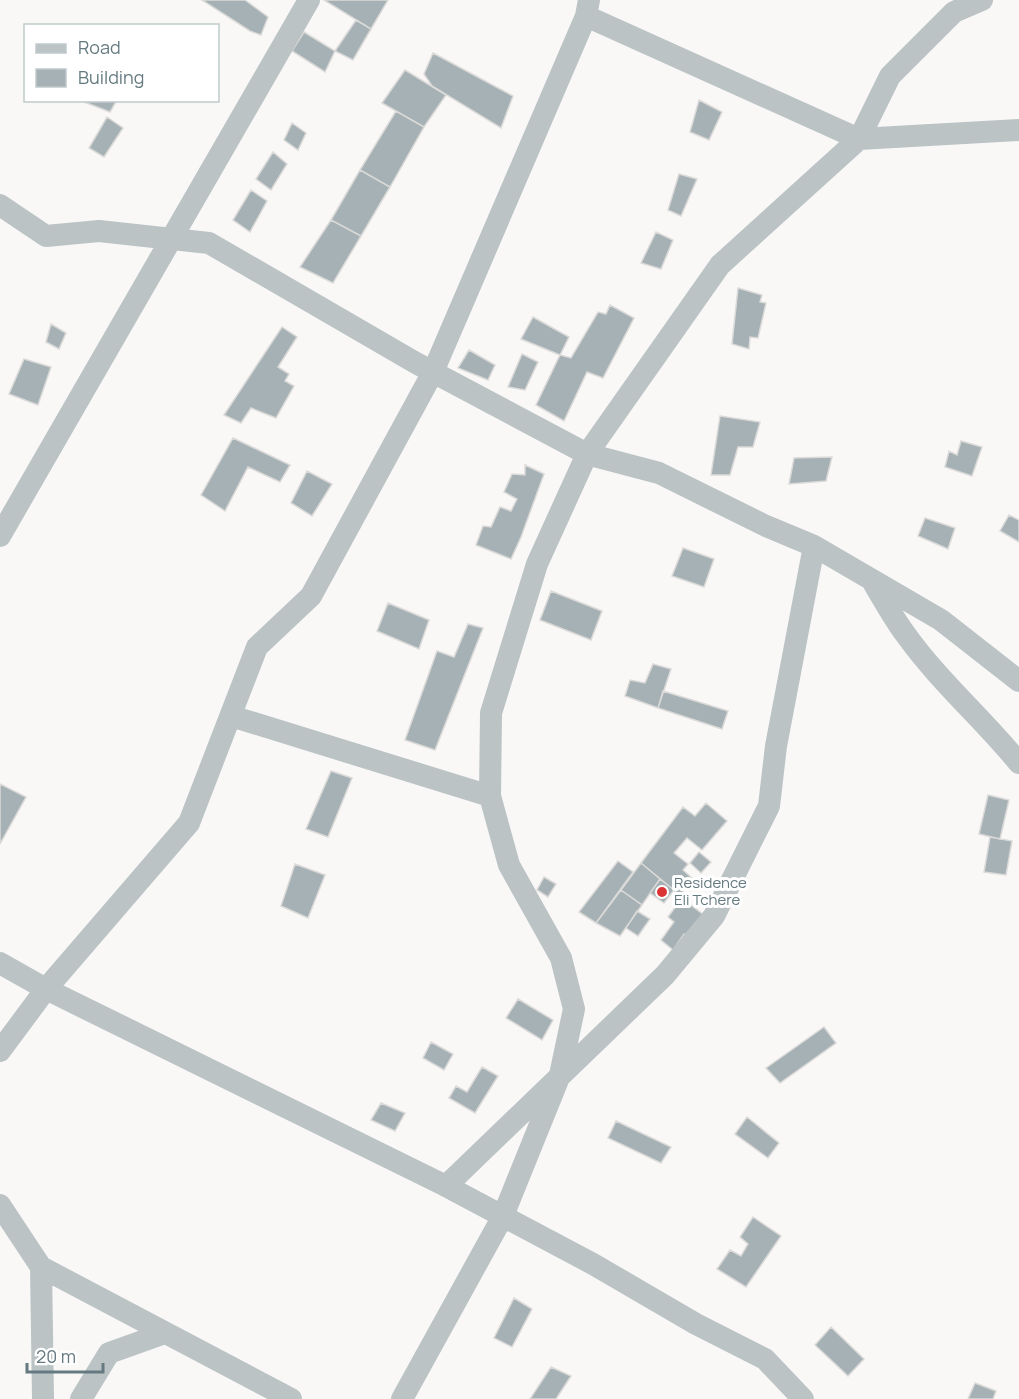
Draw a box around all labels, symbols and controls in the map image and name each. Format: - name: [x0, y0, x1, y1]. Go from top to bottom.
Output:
- legend: [24, 24, 219, 102]
- text: Road: [78, 35, 121, 59]
- text: Building: [78, 65, 144, 89]
- place label: Residence Eli Tchere: [674, 872, 747, 910]
- marker: Residence Eli Tchere: [655, 885, 669, 899]
- scale bar: [27, 1336, 104, 1374]
- text: 20 m: [36, 1344, 76, 1368]

